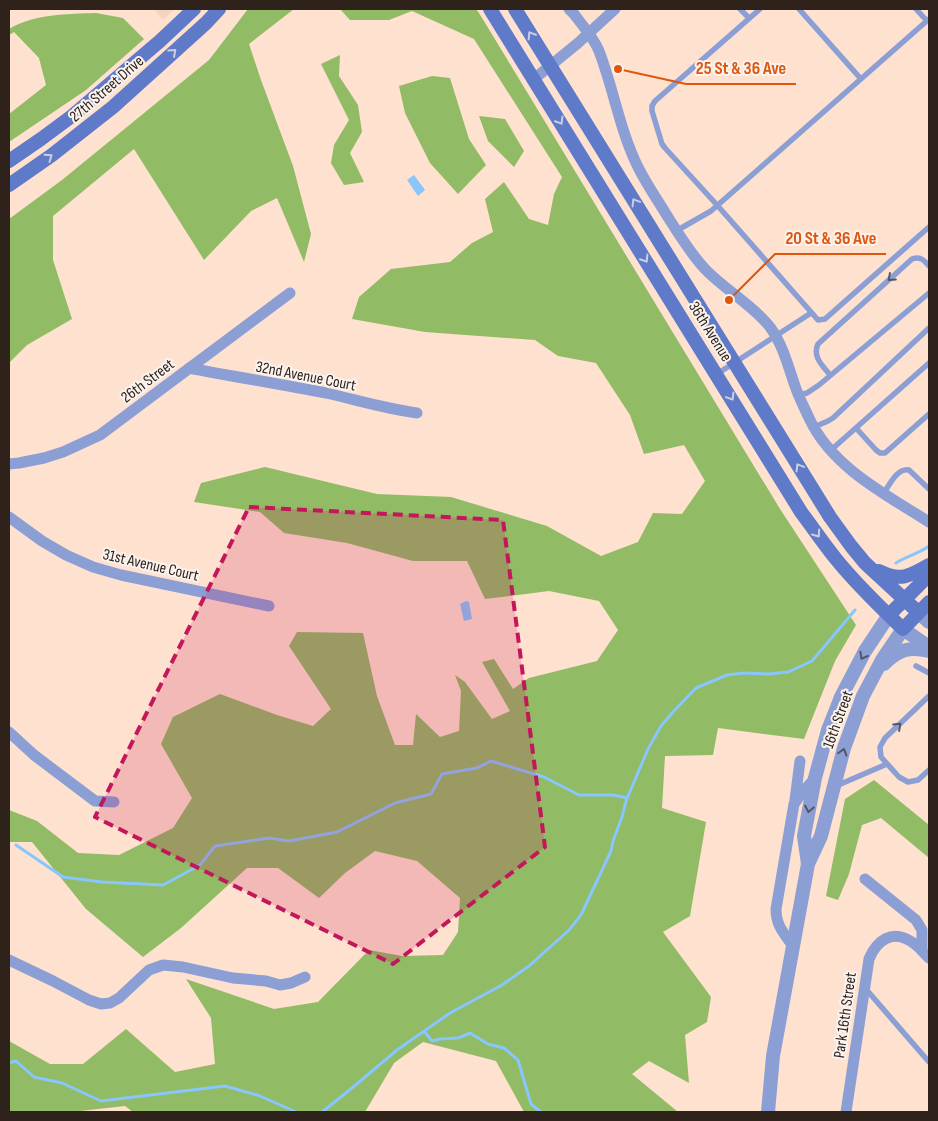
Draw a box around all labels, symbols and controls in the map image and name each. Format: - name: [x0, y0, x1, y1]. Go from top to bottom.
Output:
- one-way arrow: [528, 31, 538, 40]
- one-way arrow: [168, 49, 177, 58]
- callout: 25 St & 36 Ave: [686, 51, 796, 84]
- street label: 27th Street Drive: [66, 52, 148, 126]
- text: 25 St & 36 Ave: [696, 58, 786, 79]
- one-way arrow: [553, 115, 563, 124]
- one-way arrow: [43, 154, 53, 163]
- one-way arrow: [632, 199, 642, 208]
- callout: 20 St & 36 Ave: [775, 221, 886, 254]
- text: 20 St & 36 Ave: [785, 228, 877, 249]
- one-way arrow: [639, 253, 649, 262]
- one-way arrow: [887, 272, 896, 281]
- street label: 36th Avenue: [684, 298, 736, 365]
- street label: 26th Street: [118, 355, 178, 407]
- street label: 32nd Avenue Court: [254, 357, 358, 396]
- one-way arrow: [724, 391, 734, 400]
- one-way arrow: [795, 464, 805, 473]
- one-way arrow: [811, 529, 820, 538]
- street label: 31st Avenue Court: [101, 545, 201, 586]
- one-way arrow: [859, 651, 869, 660]
- street label: 16th Street: [819, 688, 858, 751]
- one-way arrow: [892, 722, 901, 731]
- one-way arrow: [837, 747, 848, 756]
- one-way arrow: [804, 804, 815, 813]
- street label: Park 16th Street: [830, 971, 861, 1059]

